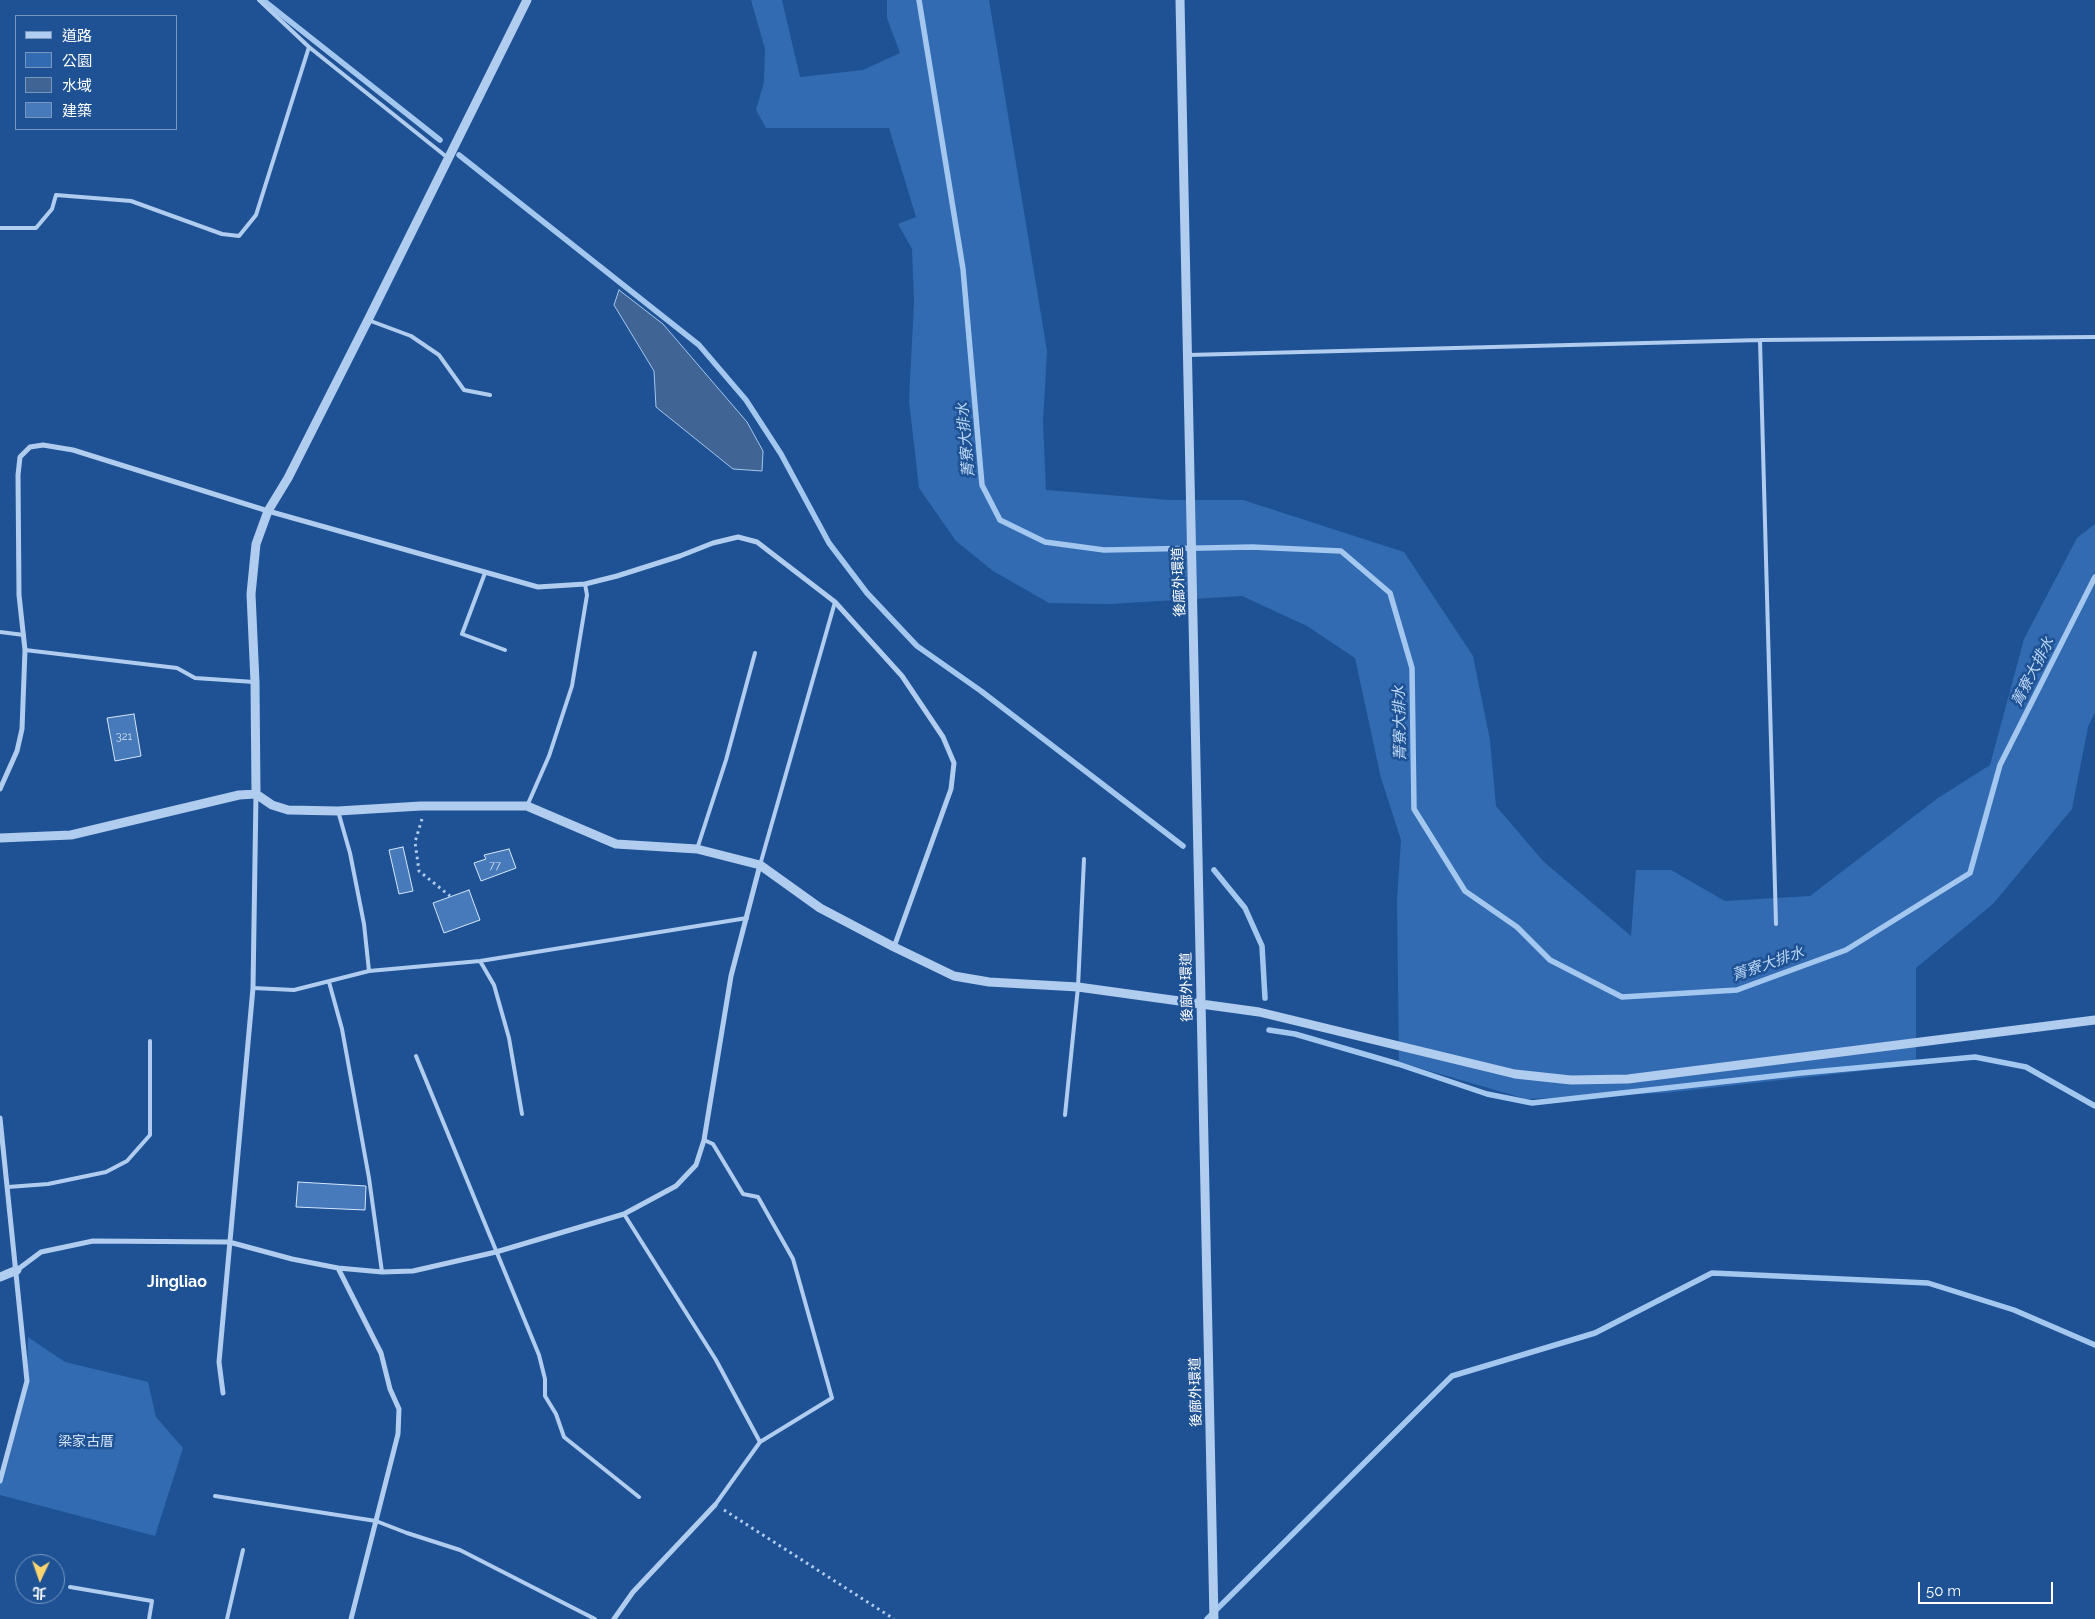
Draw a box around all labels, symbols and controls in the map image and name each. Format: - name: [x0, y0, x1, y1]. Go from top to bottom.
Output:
- legend: [15, 15, 178, 130]
- text: 道路: [62, 27, 92, 45]
- text: 公園: [62, 52, 92, 70]
- text: 水域: [62, 77, 92, 95]
- text: 建築: [62, 102, 92, 120]
- water label: 菁寮大排水: [954, 402, 978, 478]
- street label: 後廍外環道: [1169, 547, 1189, 617]
- water label: 菁寮大排水: [2008, 635, 2058, 709]
- water label: 菁寮大排水: [1390, 685, 1410, 761]
- house number: 321: [116, 730, 132, 744]
- house number: 77: [489, 859, 501, 873]
- water label: 菁寮大排水: [1730, 943, 1806, 985]
- street label: 後廍外環道: [1178, 952, 1196, 1022]
- district label: Jingliao: [147, 1272, 207, 1292]
- street label: 後廍外環道: [1187, 1357, 1205, 1427]
- park label: 梁家古厝: [58, 1434, 114, 1450]
- north arrow: [15, 1554, 65, 1604]
- scale bar: [1920, 1572, 2055, 1604]
- text: 50 m: [1926, 1582, 1961, 1600]
- text: 北: [32, 1585, 47, 1601]

